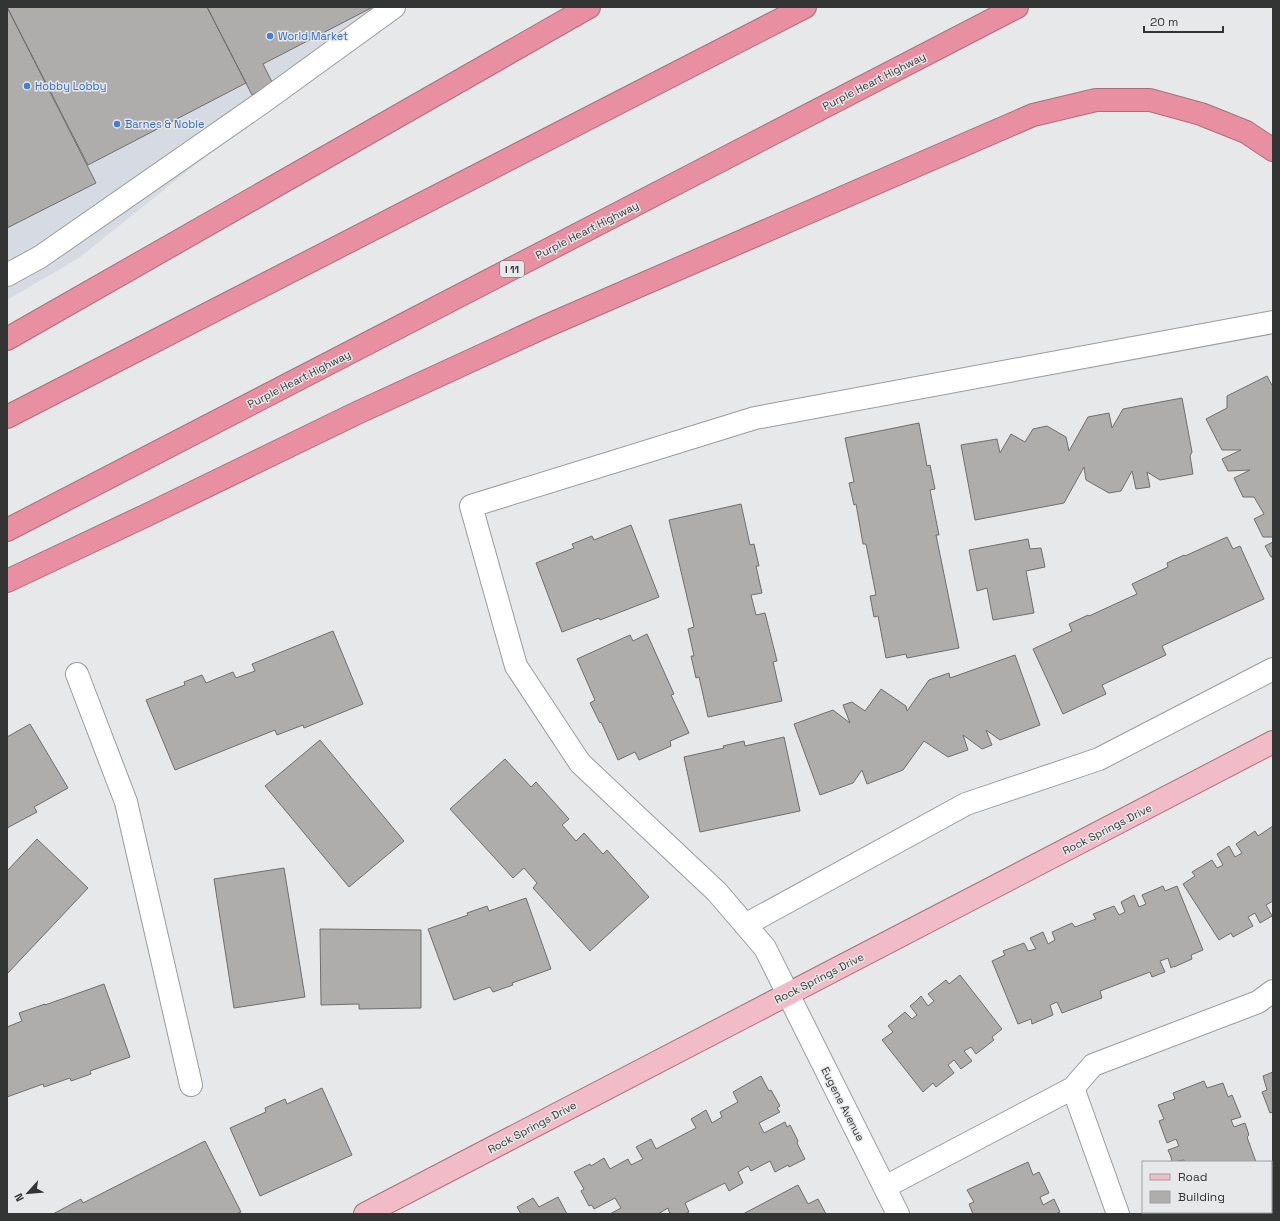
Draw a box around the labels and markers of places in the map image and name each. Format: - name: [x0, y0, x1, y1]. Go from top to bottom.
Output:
- place label: World Market: [278, 29, 348, 43]
- marker: World Market: [265, 31, 275, 41]
- place label: Hobby Lobby: [35, 79, 106, 93]
- marker: Hobby Lobby: [22, 81, 32, 91]
- place label: Barnes & Noble: [125, 117, 205, 131]
- marker: Barnes & Noble: [112, 119, 122, 129]

